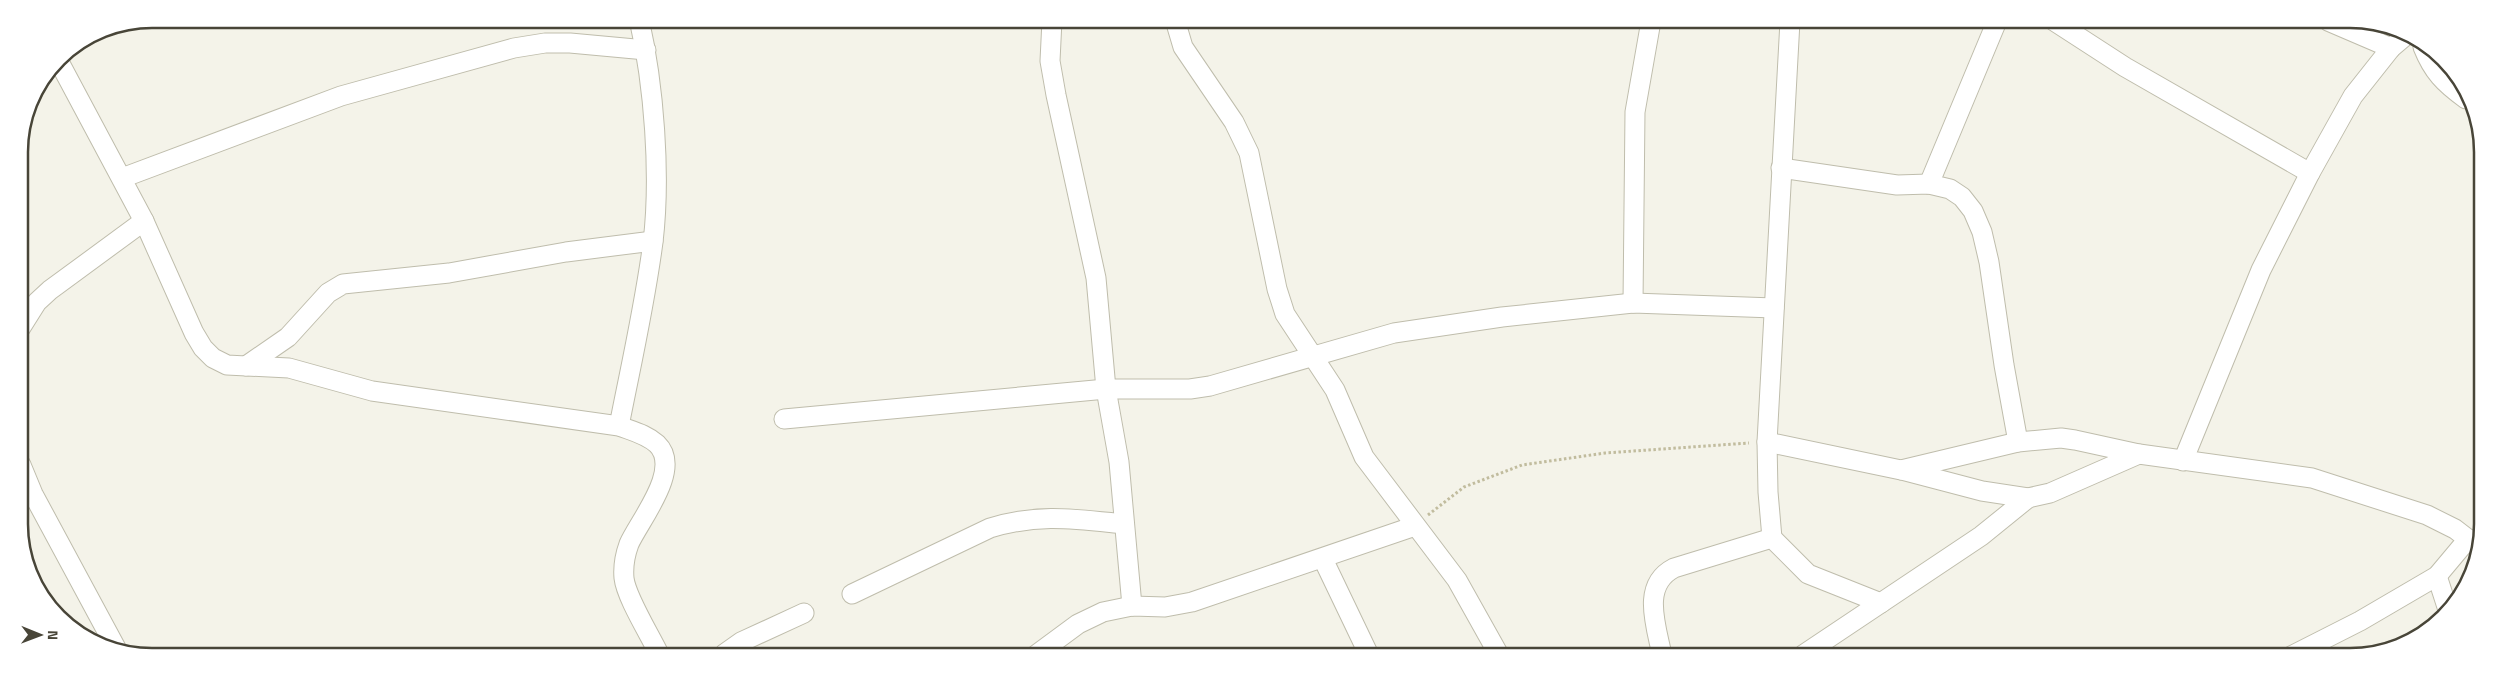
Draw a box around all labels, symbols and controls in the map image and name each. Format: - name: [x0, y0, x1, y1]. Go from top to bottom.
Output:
- north arrow: [15, 610, 65, 660]
- text: N: [43, 630, 64, 640]

